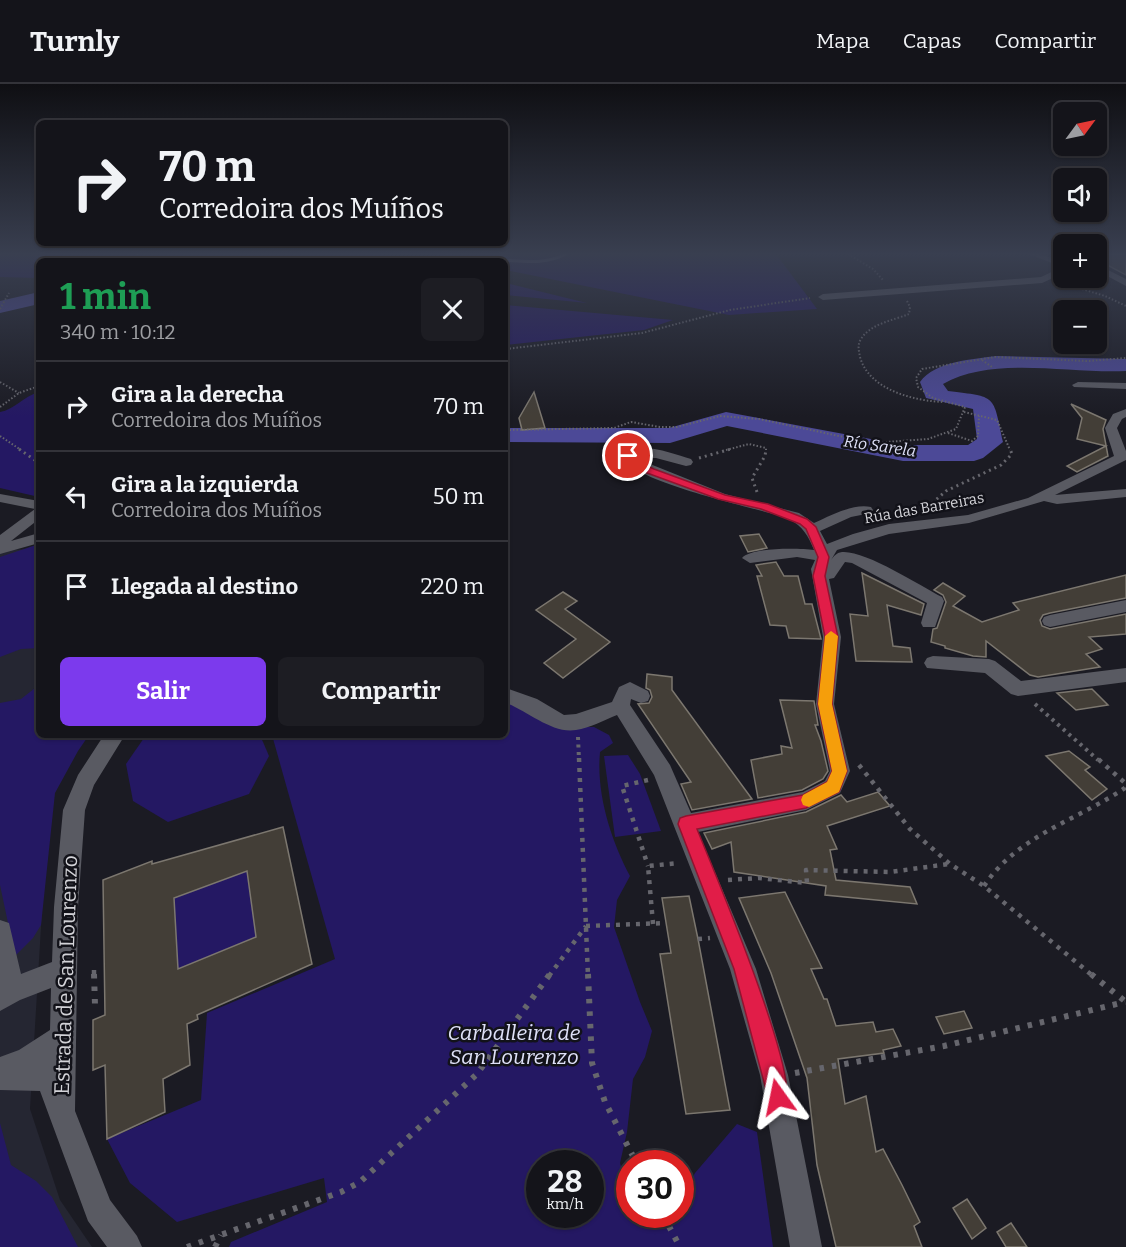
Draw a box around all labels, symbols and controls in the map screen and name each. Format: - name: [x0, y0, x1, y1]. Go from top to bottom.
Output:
- text: Turnly: [30, 25, 119, 58]
- text: Mapa: [816, 28, 870, 54]
- text: Capas: [903, 28, 961, 54]
- text: Compartir: [994, 28, 1096, 54]
- north arrow: [1053, 102, 1107, 156]
- map controls: [1053, 102, 1107, 354]
- text: 70 m: [159, 142, 255, 192]
- icon: right: [60, 144, 138, 222]
- button: sound: [1053, 168, 1107, 222]
- text: Corredoira dos Muíños: [159, 193, 444, 225]
- button: +: [1053, 234, 1107, 288]
- text: 1 min: [60, 275, 151, 319]
- button: close: [421, 278, 484, 341]
- button: −: [1053, 300, 1107, 354]
- text: 340 m · 10:12: [60, 320, 175, 344]
- text: Gira a la derecha: [111, 381, 284, 408]
- icon: right: [60, 390, 93, 423]
- text: 70 m: [434, 393, 484, 420]
- text: Corredoira dos Muíños: [111, 408, 322, 432]
- pin: [602, 430, 653, 481]
- water label: Río Sarela: [843, 432, 917, 460]
- icon: arrive: [611, 439, 644, 472]
- text: Gira a la izquierda: [111, 471, 299, 498]
- icon: left: [60, 480, 93, 513]
- text: 50 m: [433, 483, 484, 510]
- street label: Rúa das Barreiras: [863, 489, 985, 527]
- text: Corredoira dos Muíños: [111, 498, 322, 522]
- icon: arrive: [60, 570, 93, 603]
- text: Llegada al destino: [111, 573, 298, 600]
- text: 220 m: [421, 573, 484, 600]
- button: Salir: [60, 657, 266, 726]
- button: Compartir: [278, 657, 484, 726]
- street label: Estrada de San Lourenzo: [49, 855, 83, 1095]
- park label: Carballeira de San Lourenzo: [448, 1020, 581, 1070]
- position arrow: [746, 1065, 810, 1129]
- speed limit sign: 30: [616, 1150, 694, 1228]
- text: 28: [548, 1164, 582, 1200]
- text: km/h: [546, 1195, 584, 1213]

